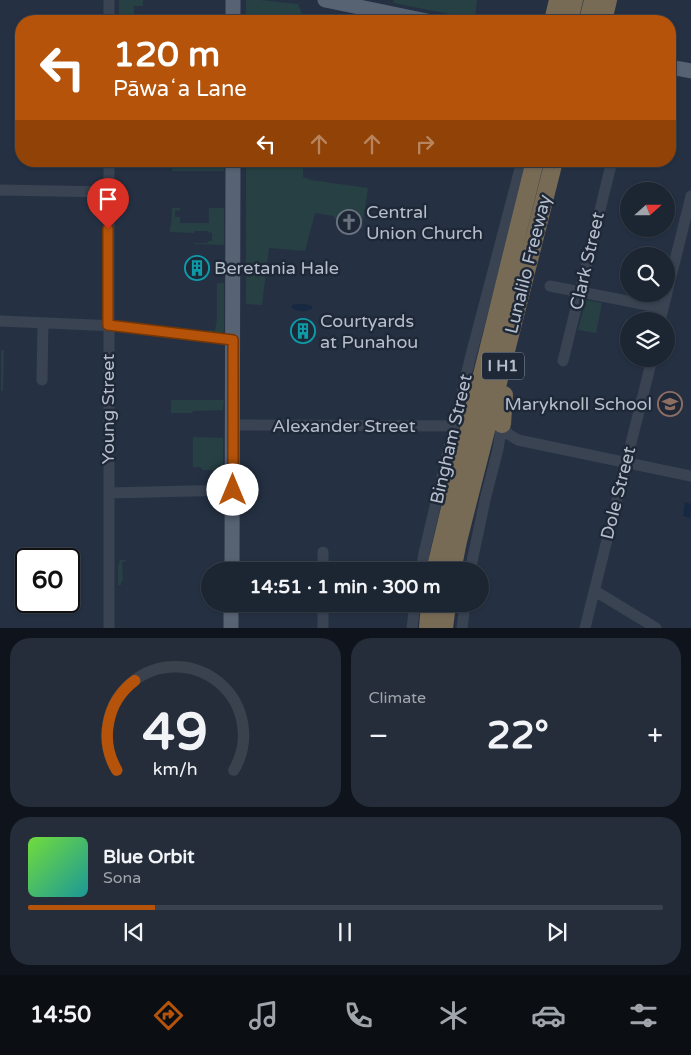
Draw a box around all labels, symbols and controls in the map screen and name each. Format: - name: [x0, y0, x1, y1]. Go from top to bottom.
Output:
- text: 120 m: [113, 34, 220, 76]
- icon: left: [30, 35, 95, 100]
- text: Pāwaʻa Lane: [113, 76, 247, 102]
- icon: left: [252, 130, 280, 158]
- icon: ahead: [305, 130, 333, 158]
- icon: ahead: [358, 130, 386, 158]
- icon: right: [411, 130, 439, 158]
- pin: [87, 178, 129, 229]
- north arrow: [620, 182, 675, 238]
- map controls: [620, 182, 675, 367]
- icon: arrive: [94, 185, 122, 213]
- street label: Lunalilo Freeway: [500, 192, 556, 336]
- place label: Central Union Church: [366, 201, 483, 244]
- church icon: Central Union Church: [336, 209, 362, 235]
- street label: Clark Street: [565, 210, 609, 312]
- button: search: [620, 247, 675, 302]
- building icon: Beretania Hale: [184, 255, 210, 281]
- place label: Beretania Hale: [214, 257, 339, 279]
- place label: Courtyards at Punahou: [320, 310, 418, 353]
- button: layers: [620, 312, 675, 367]
- building icon: Courtyards at Punahou: [290, 318, 316, 344]
- road number: I H1: [482, 352, 524, 380]
- street label: Young Street: [97, 354, 119, 464]
- street label: Bingham Street: [425, 372, 477, 506]
- school or university icon: Maryknoll School: [657, 391, 683, 417]
- place label: Maryknoll School: [505, 393, 652, 415]
- street label: Alexander Street: [272, 415, 416, 437]
- street label: Dole Street: [596, 444, 640, 542]
- position arrow: [206, 463, 258, 515]
- speed limit sign: 60: [15, 548, 80, 613]
- text: 14:51 · 1 min · 300 m: [249, 576, 441, 598]
- text: Climate: [369, 688, 426, 708]
- text: 49: [143, 701, 208, 764]
- text: 22°: [487, 713, 549, 759]
- text: −: [369, 719, 388, 753]
- text: +: [647, 719, 663, 753]
- text: km/h: [153, 759, 198, 780]
- text: Blue Orbit: [103, 846, 195, 868]
- text: Sona: [103, 868, 141, 888]
- icon: previous: [120, 918, 148, 946]
- icon: pause: [331, 918, 359, 946]
- icon: next: [543, 918, 571, 946]
- icon: directions: [151, 998, 186, 1033]
- icon: music: [246, 998, 281, 1033]
- icon: phone: [341, 998, 376, 1033]
- icon: climate: [436, 998, 471, 1033]
- icon: car: [531, 998, 566, 1033]
- icon: filters: [626, 998, 661, 1033]
- text: 14:50: [30, 1002, 91, 1028]

